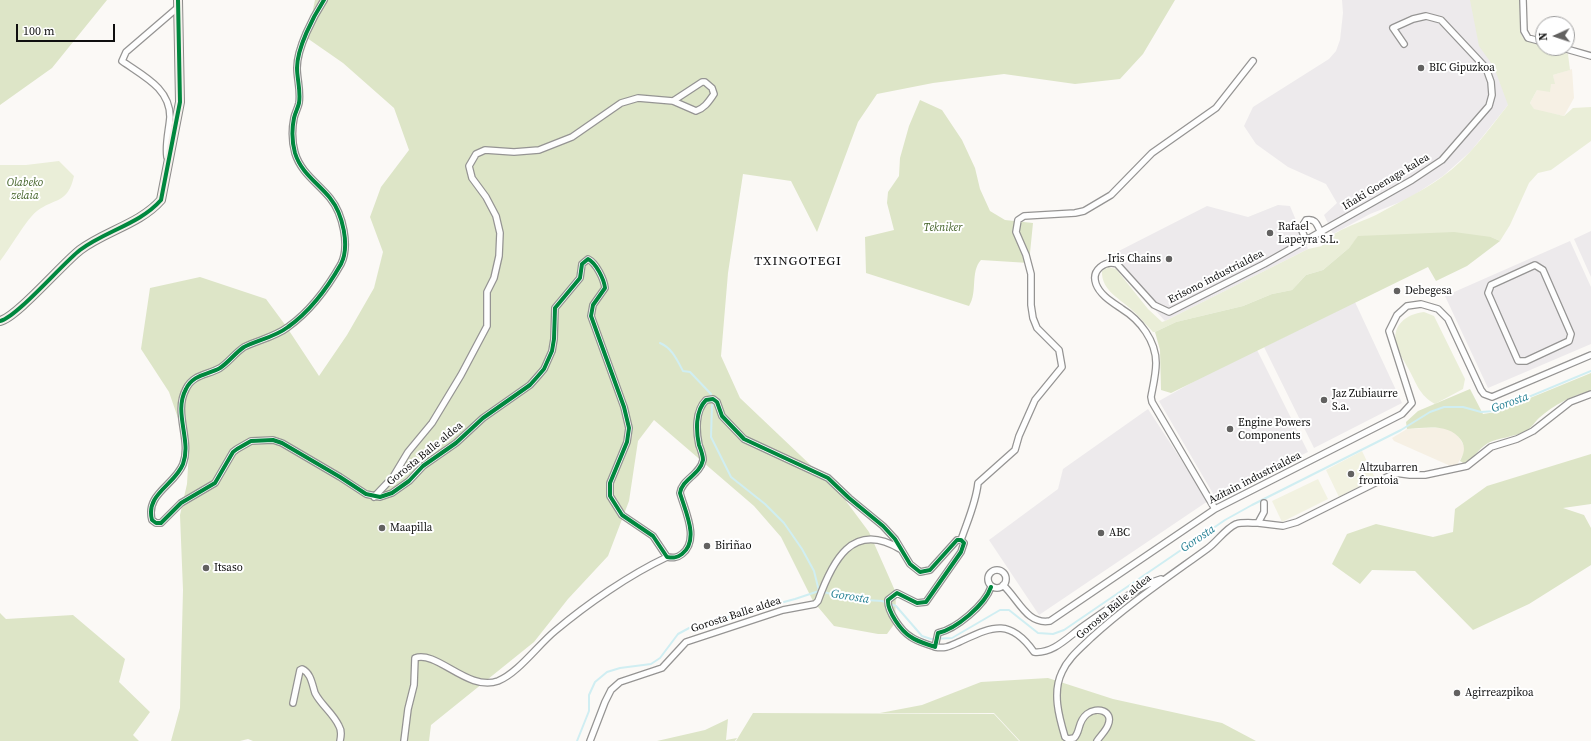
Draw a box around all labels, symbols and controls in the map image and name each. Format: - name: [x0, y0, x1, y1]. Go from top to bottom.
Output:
- scale bar: [18, 16, 117, 42]
- north arrow: [1535, 16, 1575, 56]
- text: 100 m: [23, 23, 55, 39]
- text: N: [1536, 32, 1551, 41]
- place label: BIC Gipuzkoa: [1429, 61, 1495, 75]
- marker: BIC Gipuzkoa: [1416, 63, 1426, 73]
- street label: Iñaki Goenaga kalea: [1340, 151, 1432, 213]
- park label: Olabeko zelaia: [7, 176, 43, 202]
- place label: Rafael Lapeyra S.L.: [1278, 220, 1339, 246]
- park label: Tekniker: [924, 221, 962, 235]
- marker: Rafael Lapeyra S.L.: [1265, 228, 1275, 238]
- street label: Erisono industrialdea: [1166, 247, 1266, 307]
- place label: Iris Chains: [1108, 252, 1161, 266]
- district label: TXINGOTEGI: [754, 254, 842, 270]
- marker: Iris Chains: [1164, 254, 1174, 264]
- place label: Debegesa: [1405, 284, 1452, 298]
- marker: Debegesa: [1392, 286, 1402, 296]
- place label: Jaz Zubiaurre S.a.: [1332, 387, 1398, 413]
- water label: Gorosta: [1489, 390, 1531, 416]
- marker: Jaz Zubiaurre S.a.: [1319, 395, 1329, 405]
- place label: Engine Powers Components: [1238, 416, 1311, 442]
- street label: Gorosta Balle aldea: [384, 419, 466, 489]
- marker: Engine Powers Components: [1225, 424, 1235, 434]
- street label: Azitain industrialdea: [1206, 449, 1304, 507]
- place label: Altzubarren frontoia: [1359, 461, 1418, 487]
- marker: Altzubarren frontoia: [1346, 469, 1356, 479]
- place label: Maapilla: [390, 521, 432, 535]
- water label: Gorosta: [1178, 522, 1218, 556]
- marker: Maapilla: [377, 523, 387, 533]
- place label: ABC: [1109, 526, 1130, 540]
- marker: ABC: [1096, 528, 1106, 538]
- place label: Biriñao: [715, 539, 751, 553]
- marker: Biriñao: [702, 541, 712, 551]
- place label: Itsaso: [214, 561, 243, 575]
- marker: Itsaso: [201, 563, 211, 573]
- street label: Gorosta Balle aldea: [1074, 572, 1154, 642]
- water label: Gorosta: [830, 587, 870, 607]
- street label: Gorosta Balle aldea: [689, 594, 783, 636]
- place label: Agirreazpikoa: [1465, 686, 1534, 700]
- marker: Agirreazpikoa: [1452, 688, 1462, 698]

